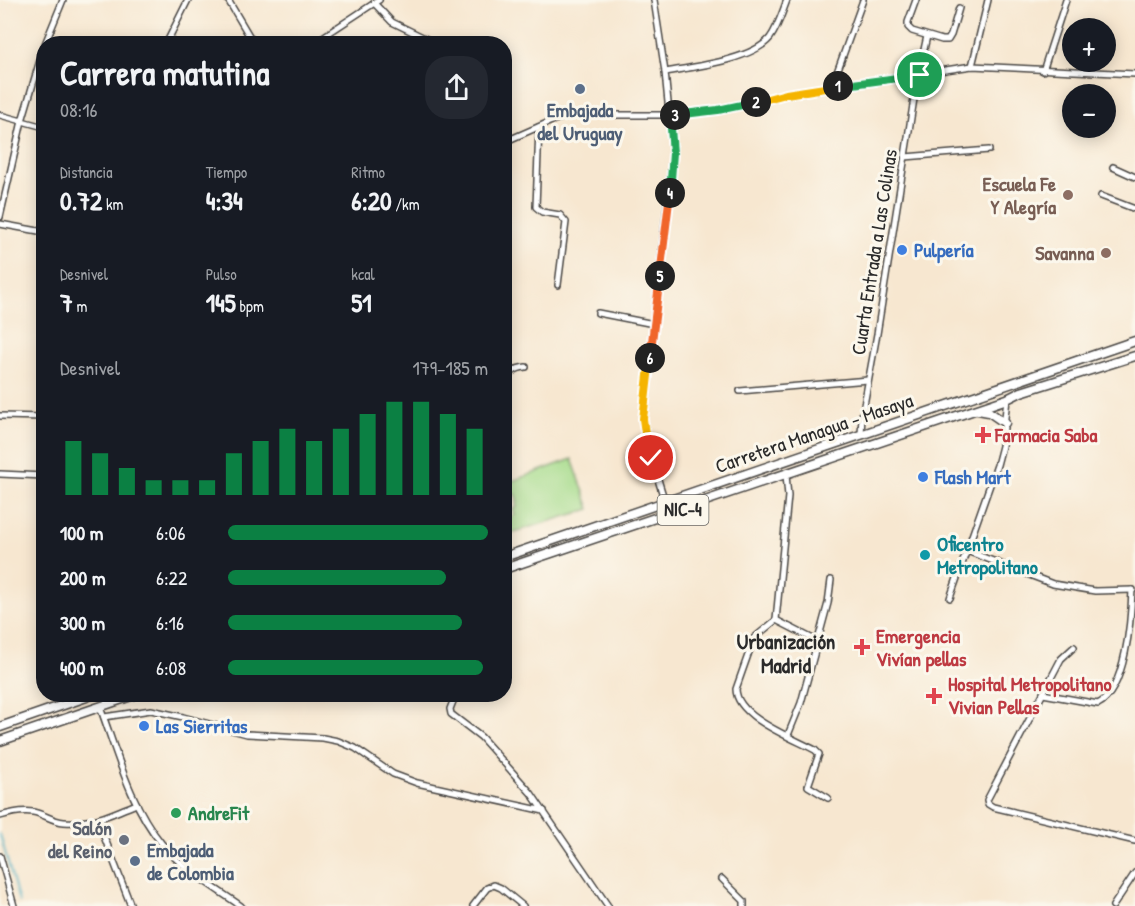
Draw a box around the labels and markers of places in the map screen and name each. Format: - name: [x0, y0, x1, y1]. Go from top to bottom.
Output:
- pin: [894, 49, 945, 100]
- pin: 1: [823, 71, 853, 101]
- marker: Embajada del Uruguay: [573, 82, 587, 96]
- pin: 2: [741, 87, 771, 117]
- place label: Embajada del Uruguay: [537, 96, 623, 147]
- pin: 3: [660, 100, 690, 130]
- place label: Escuela Fe Y Alegría: [983, 170, 1056, 221]
- pin: 4: [655, 178, 685, 208]
- marker: Escuela Fe Y Alegría: [1061, 188, 1075, 202]
- place label: Pulpería: [914, 236, 974, 264]
- place label: Savanna: [1035, 239, 1094, 266]
- marker: Pulpería: [895, 243, 909, 257]
- marker: Savanna: [1099, 246, 1113, 260]
- pin: 5: [645, 261, 675, 291]
- pin: 6: [635, 343, 665, 373]
- place label: Farmacia Saba: [994, 421, 1097, 448]
- marker: Farmacia Saba: [976, 428, 990, 442]
- pin: [625, 432, 676, 483]
- place label: Flash Mart: [934, 463, 1012, 490]
- marker: Flash Mart: [916, 470, 930, 484]
- place label: Oficentro Metropolitano: [937, 530, 1038, 581]
- marker: Oficentro Metropolitano: [918, 548, 932, 562]
- place label: Emergencia Vivían pellas: [876, 622, 967, 673]
- marker: Emergencia Vivían pellas: [853, 638, 871, 656]
- place label: Hospital Metropolitano Vivian Pellas: [948, 670, 1112, 720]
- marker: Hospital Metropolitano Vivian Pellas: [925, 687, 943, 705]
- place label: Las Sierritas: [156, 712, 248, 739]
- marker: Las Sierritas: [137, 719, 151, 733]
- place label: AndreFit: [188, 799, 250, 826]
- marker: AndreFit: [169, 806, 183, 820]
- place label: Salón del Reino: [48, 814, 112, 864]
- marker: Salón del Reino: [117, 833, 131, 847]
- place label: Embajada de Colombia: [147, 836, 234, 886]
- marker: Embajada de Colombia: [128, 854, 142, 868]

